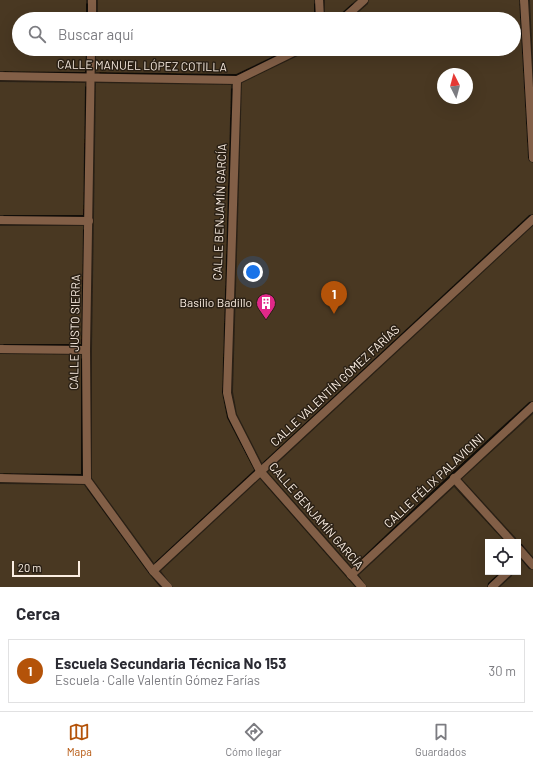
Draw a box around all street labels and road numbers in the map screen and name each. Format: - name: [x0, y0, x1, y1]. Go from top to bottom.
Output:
- street label: CALLE MANUEL LÓPEZ COTILLA: [57, 57, 227, 73]
- street label: CALLE BENJAMÍN GARCÍA: [210, 143, 228, 281]
- street label: CALLE JUSTO SIERRA: [66, 274, 82, 390]
- street label: CALLE VALENTÍN GÓMEZ FARÍAS: [267, 322, 402, 449]
- street label: CALLE FÉLIX PALAVICINI: [381, 430, 486, 530]
- street label: CALLE BENJAMÍN GARCÍA: [267, 459, 367, 572]

